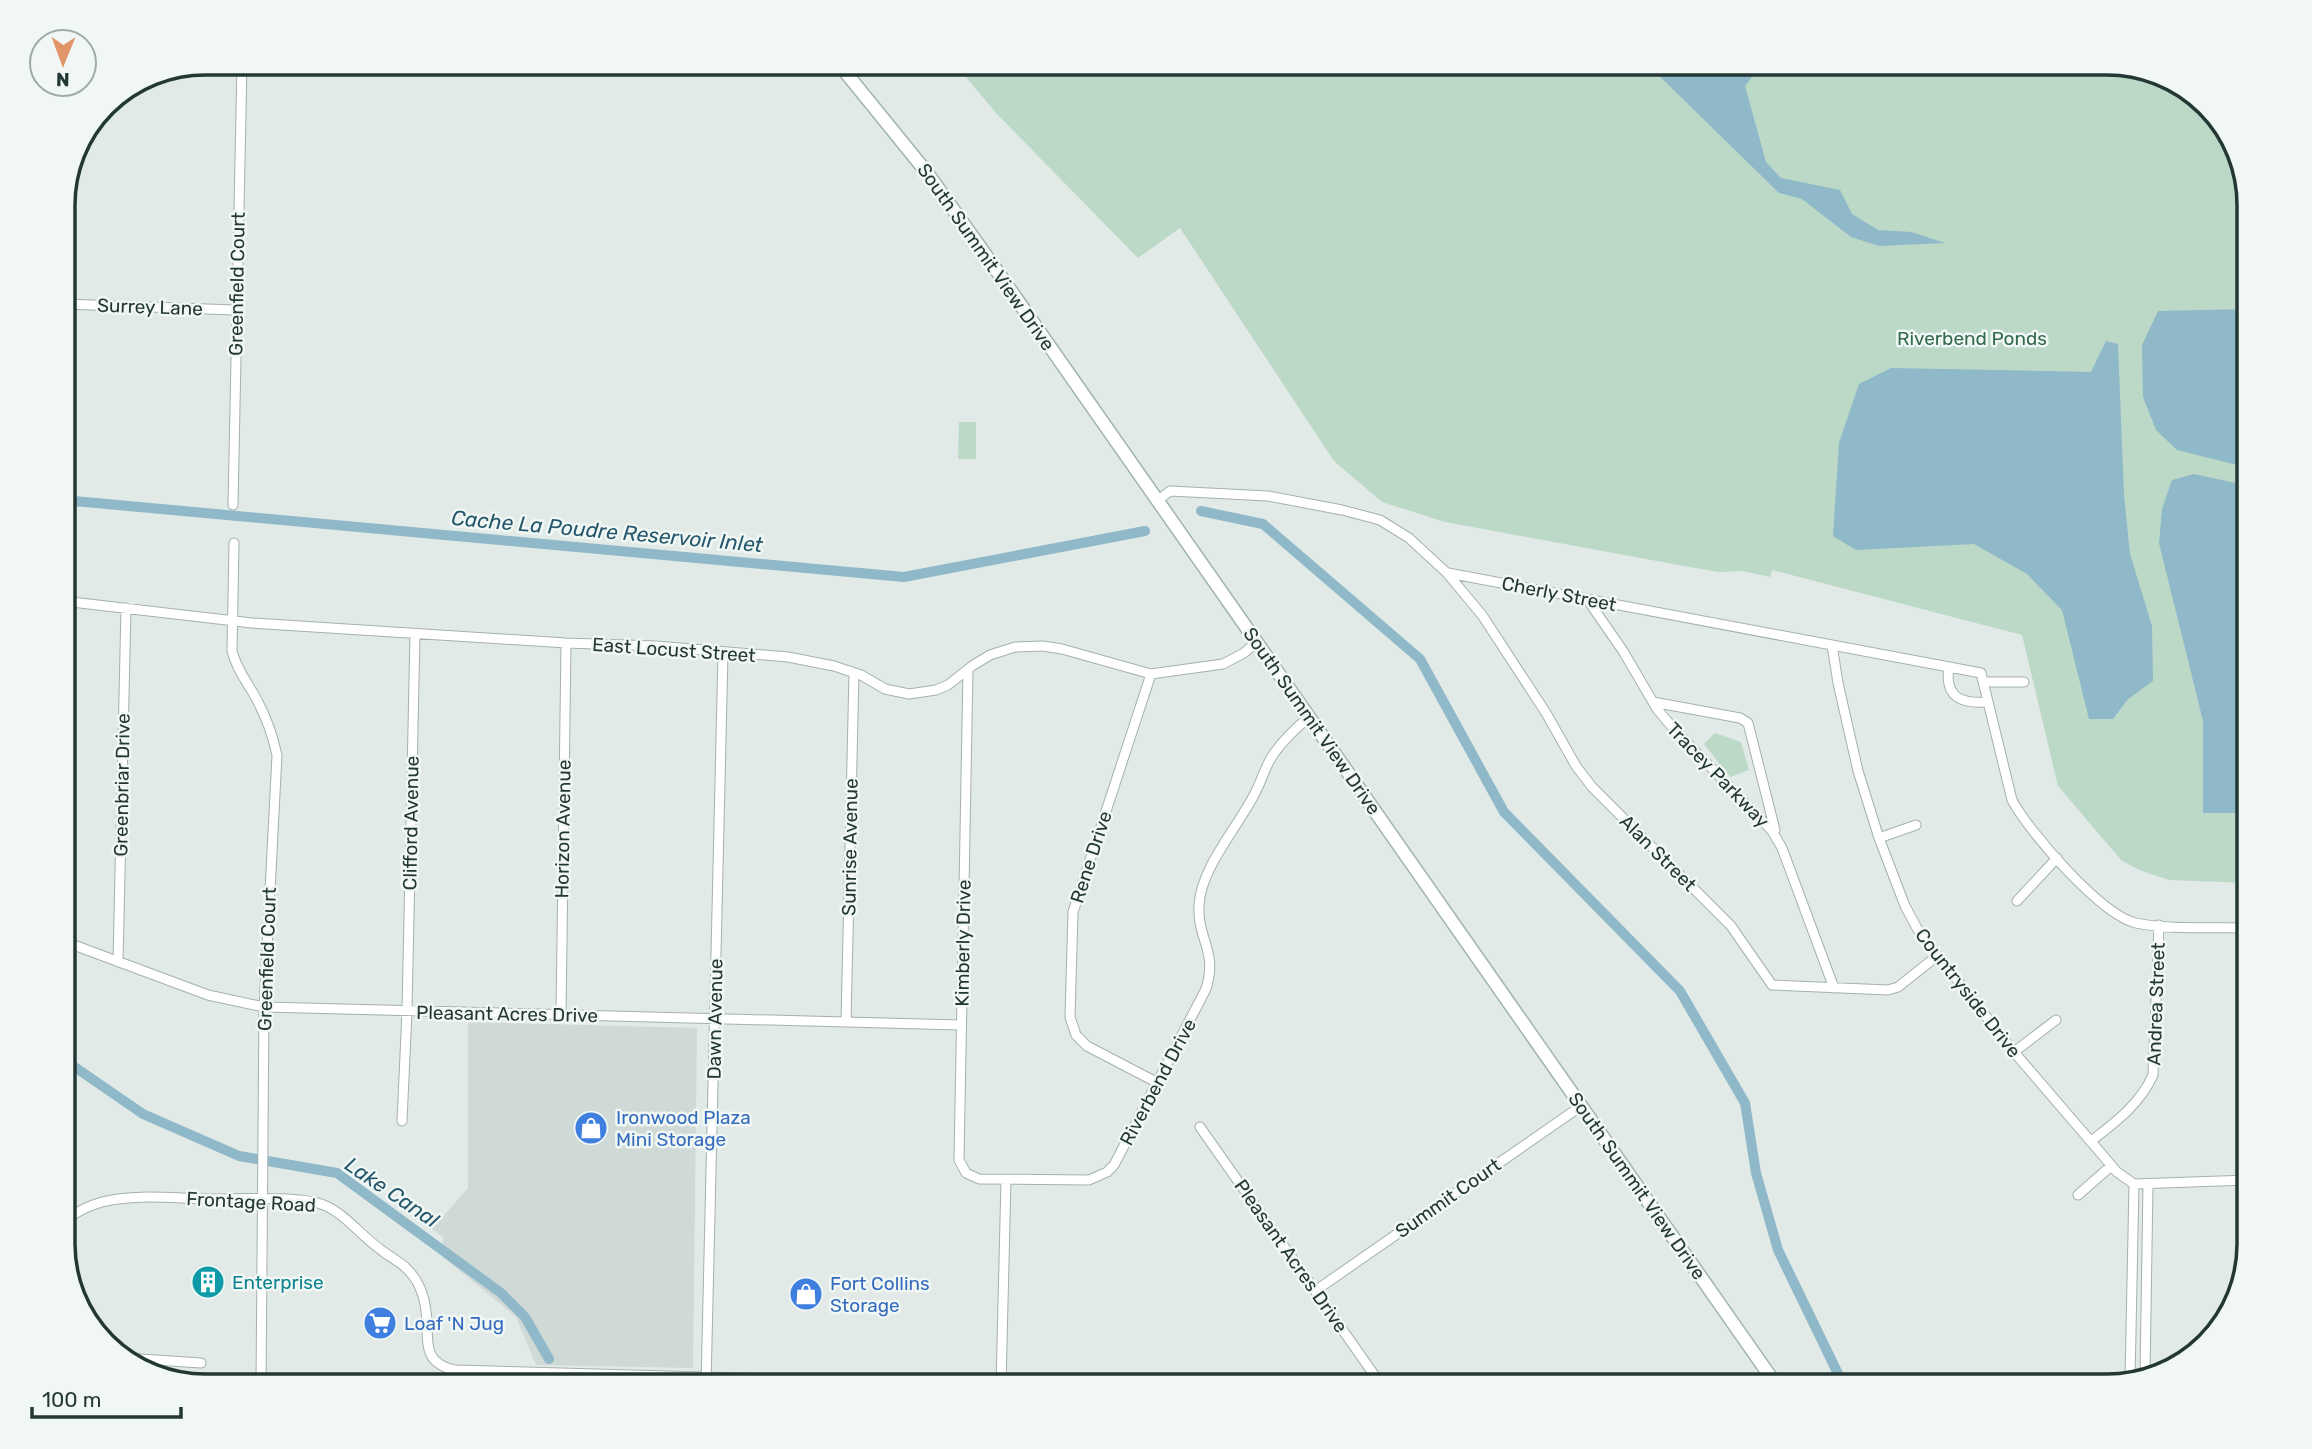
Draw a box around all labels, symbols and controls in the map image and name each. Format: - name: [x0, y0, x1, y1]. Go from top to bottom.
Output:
- north arrow: [28, 28, 98, 98]
- text: N: [56, 68, 70, 91]
- street label: South Summit View Drive: [912, 159, 1060, 355]
- street label: Greenfield Court: [224, 211, 250, 356]
- street label: Surrey Lane: [97, 294, 203, 320]
- park label: Riverbend Ponds: [1897, 327, 2047, 350]
- water label: Cache La Poudre Reservoir Inlet: [450, 505, 765, 557]
- street label: Cherly Street: [1500, 572, 1619, 616]
- street label: South Summit View Drive: [1238, 623, 1386, 819]
- street label: East Locust Street: [592, 633, 757, 667]
- street label: Greenbriar Drive: [109, 713, 135, 857]
- street label: Tracey Parkway: [1662, 718, 1774, 832]
- street label: Clifford Avenue: [398, 755, 424, 891]
- street label: Horizon Avenue: [550, 759, 576, 899]
- street label: Sunrise Avenue: [837, 778, 863, 916]
- street label: Rene Drive: [1065, 808, 1117, 906]
- street label: Alan Street: [1615, 810, 1702, 897]
- street label: Kimberly Drive: [950, 879, 976, 1007]
- street label: Greenfield Court: [253, 886, 281, 1031]
- street label: Countryside Drive: [1910, 924, 2026, 1062]
- street label: Andrea Street: [2142, 941, 2170, 1066]
- street label: Dawn Avenue: [702, 958, 728, 1080]
- street label: Pleasant Acres Drive: [416, 1001, 598, 1027]
- street label: Riverbend Drive: [1115, 1015, 1201, 1149]
- street label: South Summit View Drive: [1563, 1088, 1711, 1284]
- place label: Ironwood Plaza Mini Storage: [616, 1106, 751, 1151]
- shop icon: Ironwood Plaza Mini Storage: [572, 1109, 610, 1147]
- water label: Lake Canal: [340, 1152, 444, 1233]
- street label: Summit Court: [1391, 1153, 1506, 1243]
- street label: Pleasant Acres Drive: [1229, 1175, 1353, 1337]
- street label: Frontage Road: [186, 1187, 316, 1217]
- building icon: Enterprise: [189, 1263, 227, 1301]
- place label: Enterprise: [232, 1271, 324, 1294]
- place label: Fort Collins Storage: [830, 1272, 930, 1317]
- shop icon: Fort Collins Storage: [787, 1275, 825, 1313]
- supermarket icon: Loaf 'N Jug: [361, 1304, 399, 1342]
- place label: Loaf 'N Jug: [404, 1312, 504, 1335]
- scale bar: [32, 1376, 180, 1420]
- text: 100 m: [42, 1387, 101, 1412]

